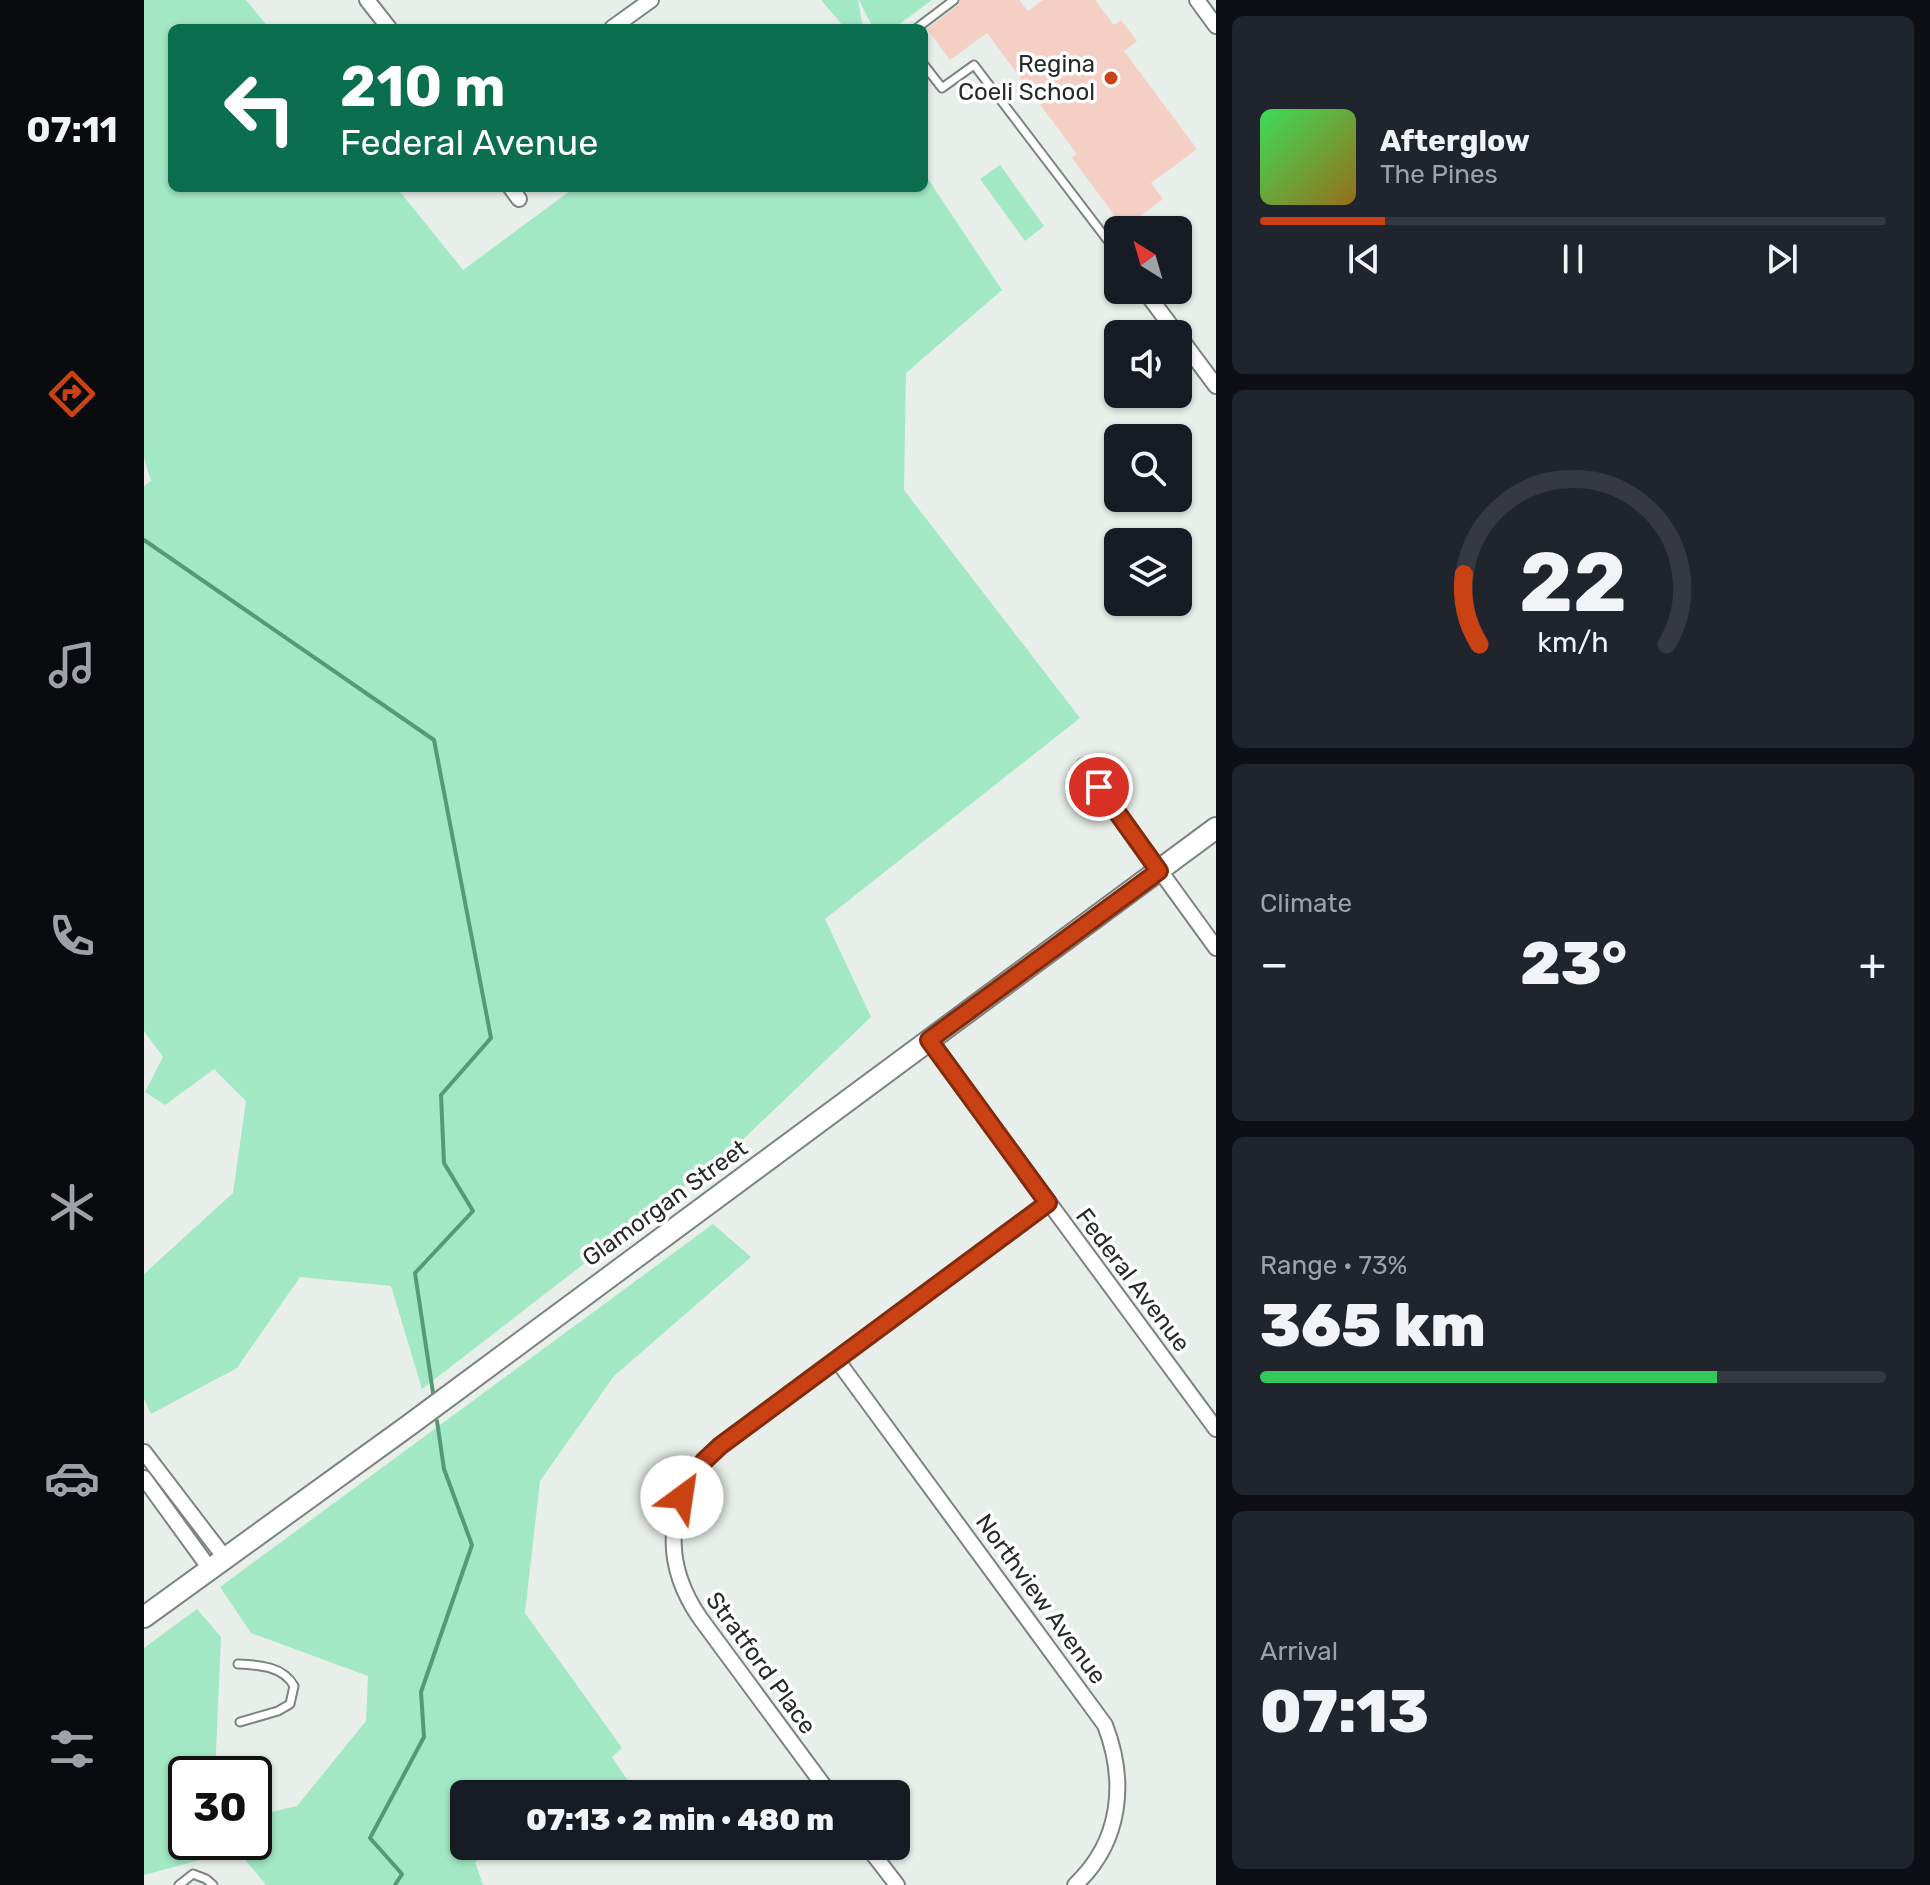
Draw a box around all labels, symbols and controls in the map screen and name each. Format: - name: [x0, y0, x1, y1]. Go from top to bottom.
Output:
- place label: Regina Coeli School: [958, 50, 1095, 106]
- text: 210 m: [340, 54, 506, 120]
- icon: left: [208, 56, 312, 160]
- marker: Regina Coeli School: [1102, 69, 1120, 87]
- text: 07:11: [26, 108, 118, 151]
- text: Federal Avenue: [340, 121, 598, 164]
- text: Afterglow: [1380, 123, 1530, 159]
- text: The Pines: [1380, 159, 1498, 190]
- north arrow: [1104, 216, 1192, 304]
- map controls: [1104, 216, 1192, 616]
- icon: previous: [1342, 237, 1386, 281]
- icon: pause: [1551, 237, 1595, 281]
- icon: next: [1760, 237, 1804, 281]
- button: sound: [1104, 320, 1192, 408]
- icon: directions: [44, 366, 100, 422]
- button: search: [1104, 424, 1192, 512]
- button: layers: [1104, 528, 1192, 616]
- text: 22: [1519, 532, 1627, 631]
- text: km/h: [1537, 625, 1609, 659]
- icon: music: [44, 637, 100, 693]
- pin: [1065, 753, 1133, 821]
- icon: arrive: [1077, 765, 1121, 809]
- text: Climate: [1260, 888, 1352, 919]
- icon: phone: [44, 908, 100, 964]
- text: 23°: [1520, 928, 1627, 999]
- text: −: [1260, 938, 1289, 990]
- text: +: [1859, 938, 1886, 990]
- street label: Glamorgan Street: [577, 1134, 753, 1272]
- icon: climate: [44, 1179, 100, 1235]
- street label: Federal Avenue: [1070, 1203, 1196, 1357]
- text: Range · 73%: [1260, 1250, 1407, 1281]
- text: 365 km: [1260, 1290, 1486, 1361]
- icon: car: [44, 1450, 100, 1506]
- position arrow: [640, 1455, 724, 1539]
- street label: Northview Avenue: [970, 1508, 1112, 1690]
- street label: Stratford Place: [700, 1587, 822, 1739]
- text: Arrival: [1260, 1636, 1338, 1667]
- text: 07:13: [1260, 1676, 1429, 1747]
- icon: filters: [44, 1721, 100, 1777]
- speed limit sign: 30: [168, 1756, 272, 1860]
- text: 07:13 · 2 min · 480 m: [526, 1802, 834, 1838]

